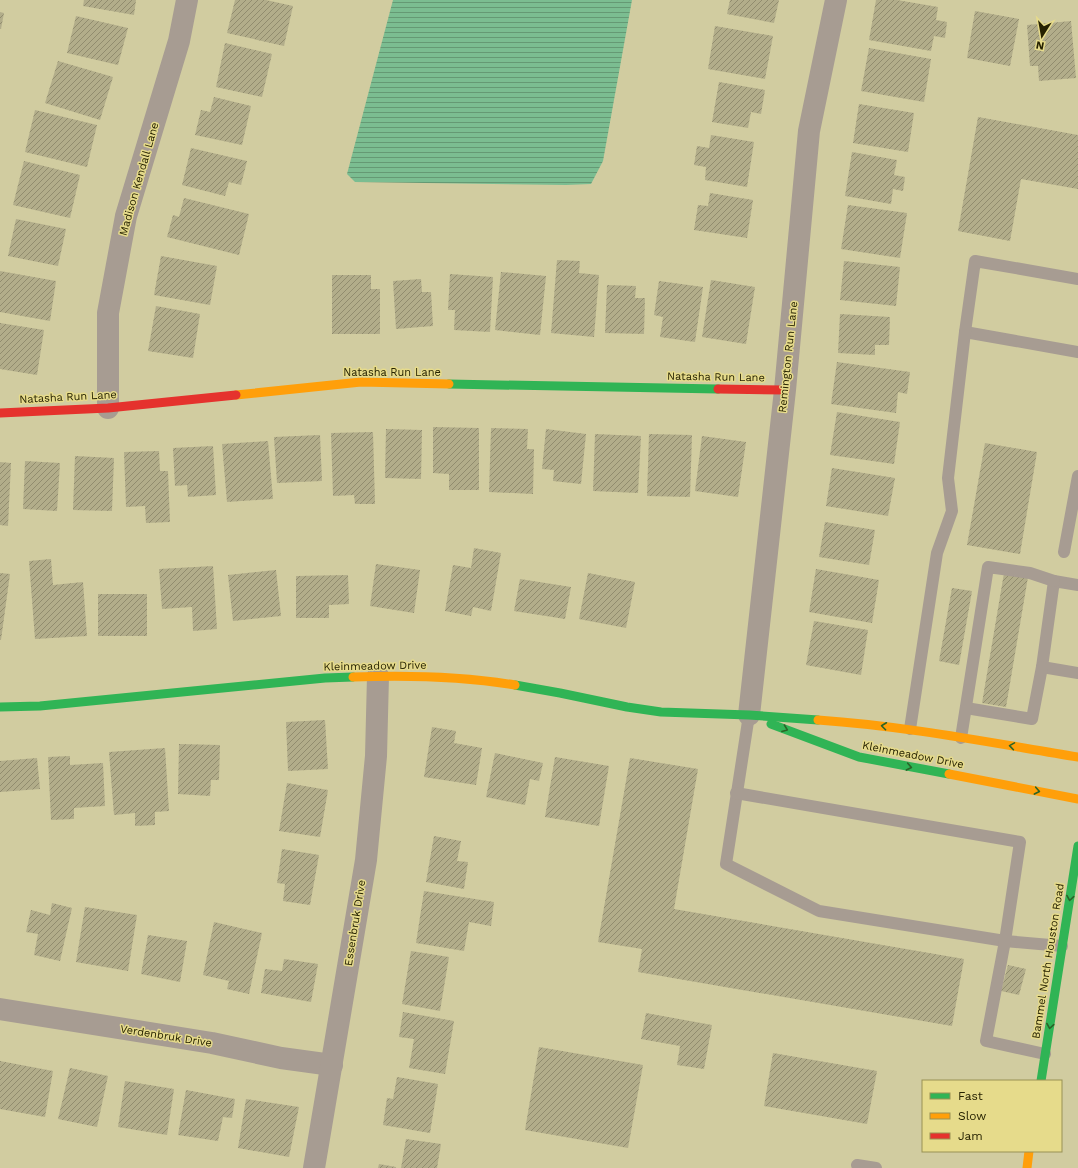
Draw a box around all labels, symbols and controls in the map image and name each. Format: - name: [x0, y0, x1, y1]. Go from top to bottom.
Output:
- north arrow: [1022, 16, 1062, 56]
- text: N: [1035, 38, 1045, 52]
- street label: Madison Kendall Lane: [117, 121, 161, 237]
- street label: Remington Run Lane: [776, 301, 800, 413]
- street label: Natasha Run Lane: [343, 366, 441, 379]
- street label: Natasha Run Lane: [667, 370, 765, 384]
- street label: Natasha Run Lane: [19, 388, 117, 406]
- street label: Kleinmeadow Drive: [323, 659, 427, 673]
- one-way arrow: [880, 721, 887, 730]
- one-way arrow: [782, 725, 789, 733]
- street label: Kleinmeadow Drive: [861, 739, 965, 771]
- one-way arrow: [1009, 742, 1015, 751]
- one-way arrow: [906, 762, 912, 770]
- one-way arrow: [1034, 786, 1040, 795]
- street label: Essenbruk Drive: [342, 879, 368, 967]
- street label: Bammel North Houston Road: [1029, 882, 1067, 1040]
- one-way arrow: [1066, 895, 1075, 901]
- street label: Verdenbruk Drive: [119, 1022, 213, 1050]
- one-way arrow: [1046, 1023, 1054, 1029]
- legend: [922, 1080, 1062, 1152]
- text: Fast: [958, 1089, 983, 1103]
- text: Slow: [958, 1109, 986, 1123]
- text: Jam: [958, 1129, 983, 1143]

